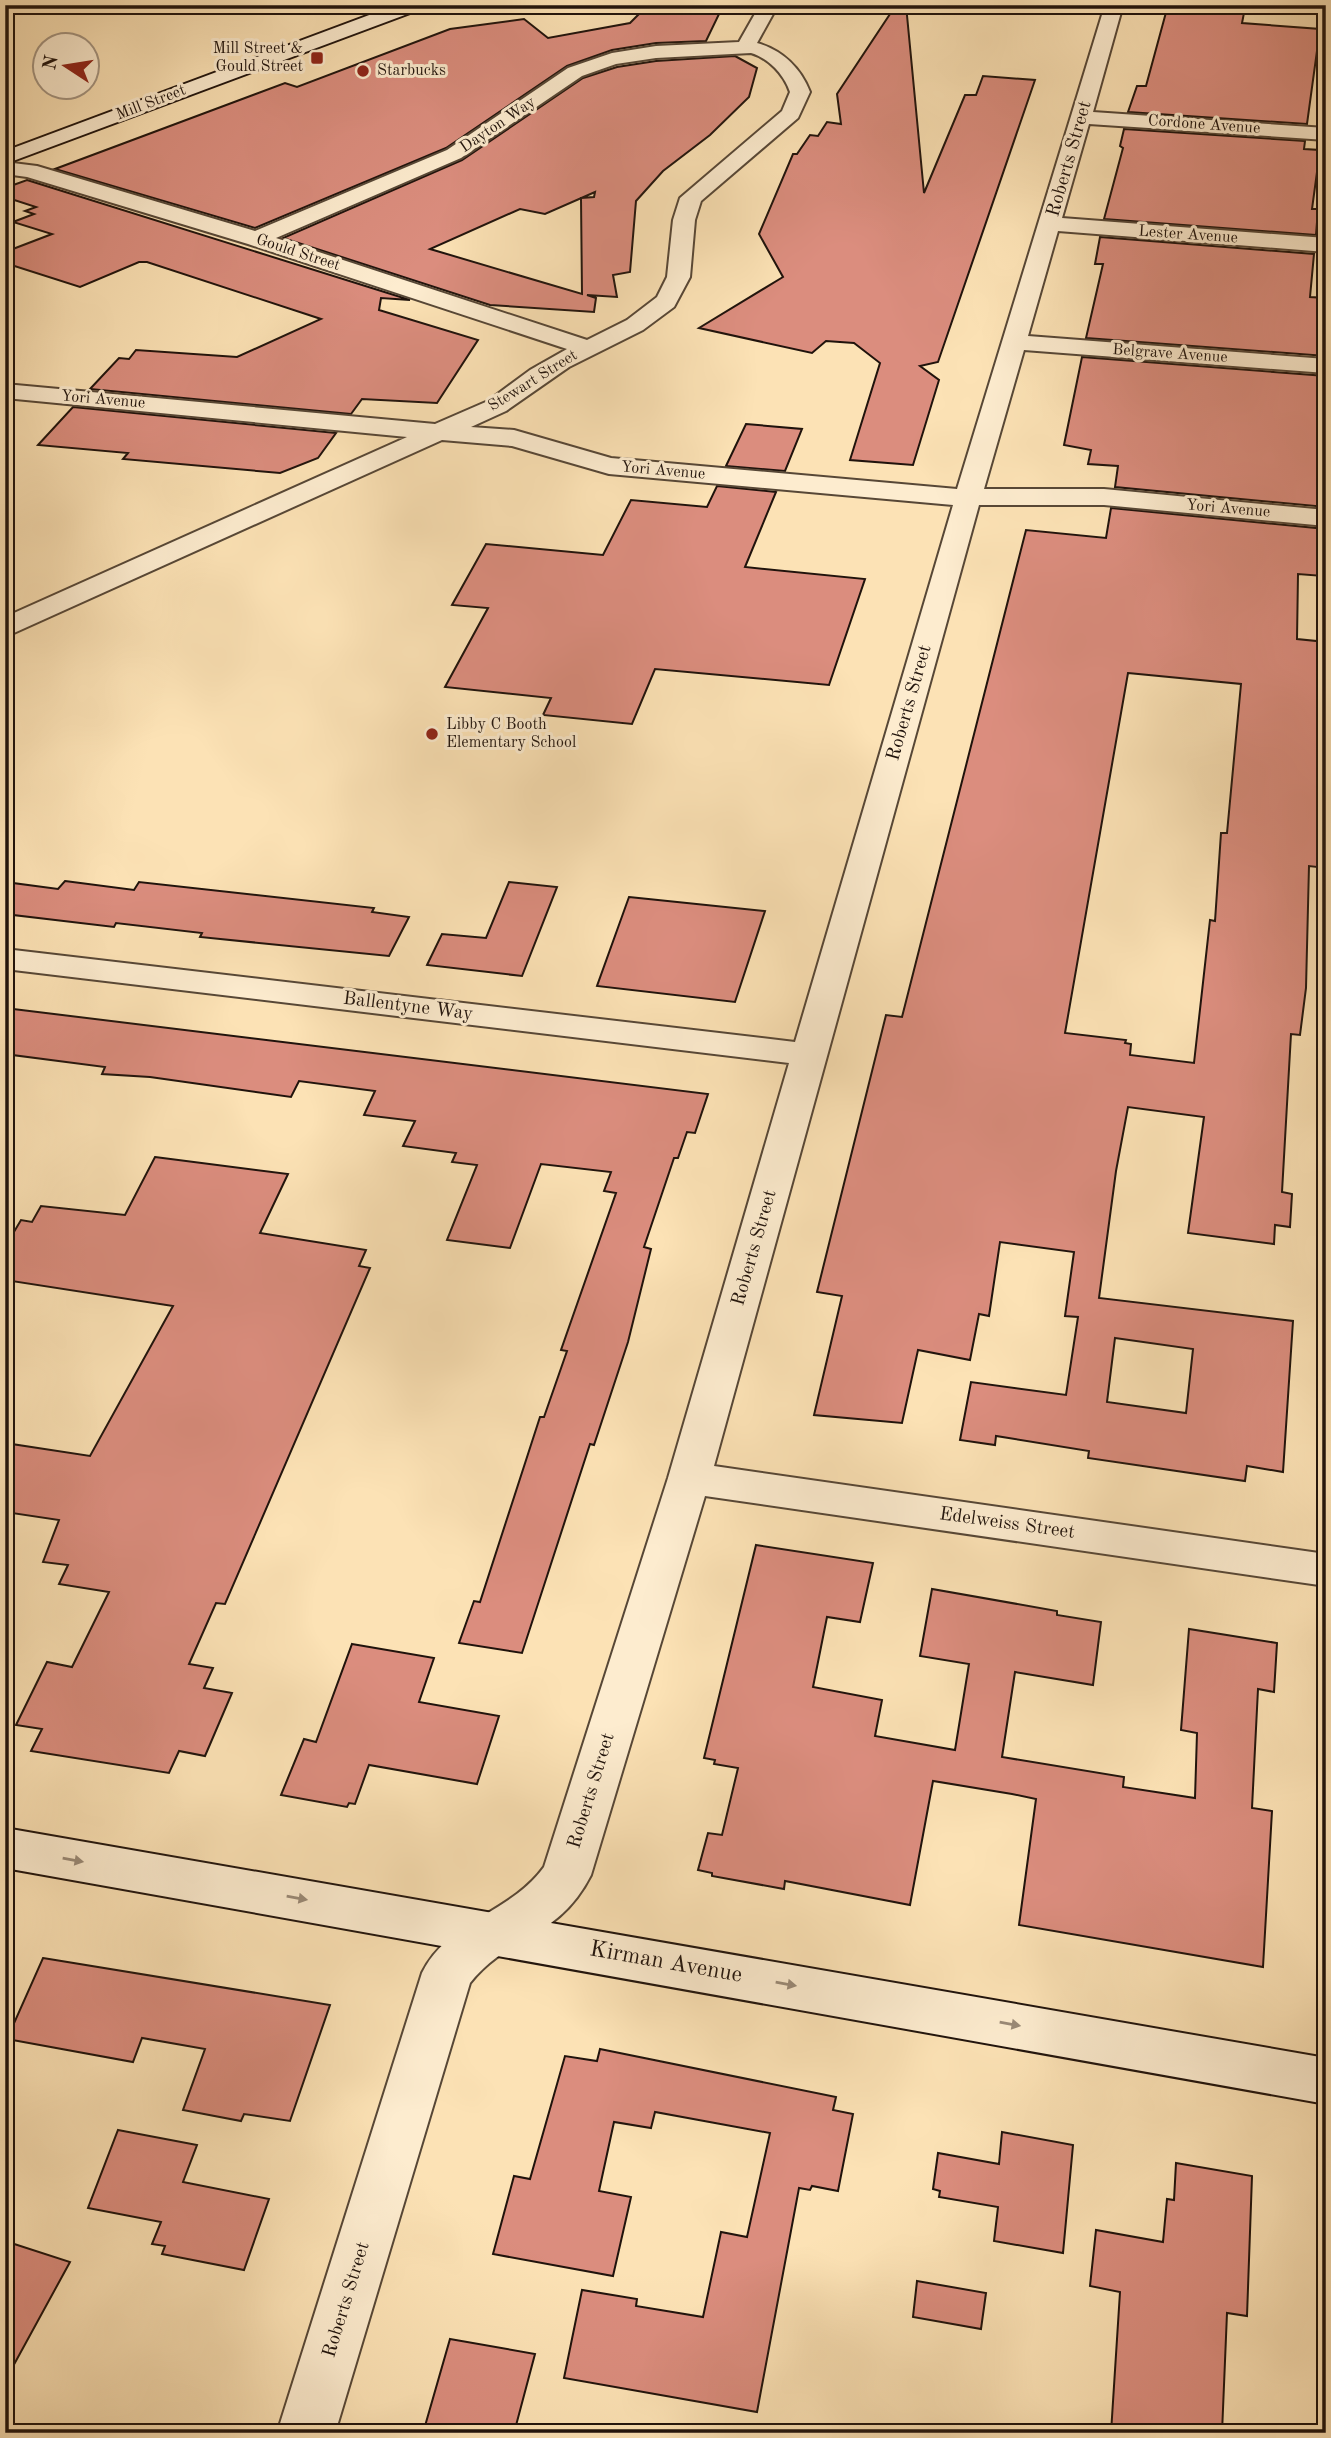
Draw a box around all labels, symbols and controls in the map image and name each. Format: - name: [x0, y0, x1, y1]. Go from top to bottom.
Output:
- north arrow: [32, 32, 102, 102]
- place label: Mill Street & Gould Street: [213, 41, 303, 75]
- marker: Mill Street & Gould Street: [309, 50, 325, 66]
- text: N: [41, 53, 63, 72]
- marker: Starbucks: [355, 63, 371, 79]
- place label: Starbucks: [377, 63, 446, 79]
- street label: Mill Street: [114, 82, 188, 124]
- street label: Dayton Way: [457, 94, 539, 156]
- street label: Roberts Street: [1044, 99, 1096, 219]
- street label: Cordone Avenue: [1147, 113, 1261, 137]
- street label: Lester Avenue: [1138, 224, 1238, 246]
- street label: Gould Street: [254, 232, 342, 274]
- street label: Belgrave Avenue: [1112, 342, 1228, 366]
- street label: Stewart Street: [486, 347, 581, 415]
- street label: Yori Avenue: [60, 388, 146, 412]
- street label: Yori Avenue: [620, 459, 706, 483]
- street label: Yori Avenue: [1185, 497, 1271, 521]
- street label: Roberts Street: [884, 643, 936, 763]
- place label: Libby C Booth Elementary School: [446, 717, 576, 751]
- marker: Libby C Booth Elementary School: [424, 726, 440, 742]
- street label: Ballentyne Way: [342, 990, 474, 1024]
- street label: Roberts Street: [729, 1188, 781, 1308]
- street label: Edelweiss Street: [938, 1505, 1076, 1543]
- street label: Roberts Street: [565, 1731, 619, 1851]
- one-way arrow: [62, 1855, 84, 1866]
- one-way arrow: [286, 1893, 308, 1904]
- street label: Kirman Avenue: [588, 1937, 744, 1987]
- one-way arrow: [775, 1978, 797, 1989]
- one-way arrow: [999, 2018, 1021, 2029]
- street label: Roberts Street: [320, 2240, 374, 2360]

